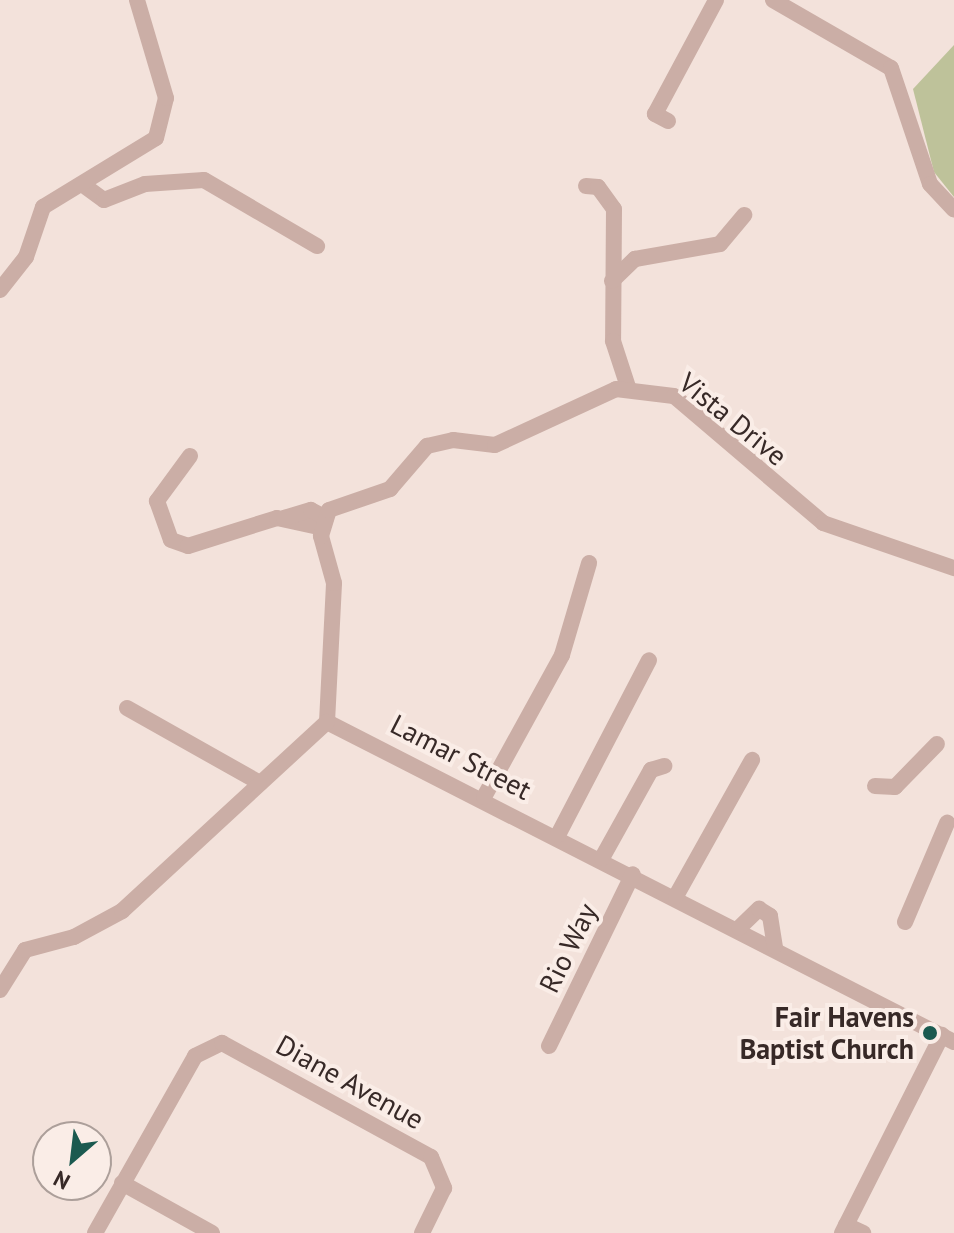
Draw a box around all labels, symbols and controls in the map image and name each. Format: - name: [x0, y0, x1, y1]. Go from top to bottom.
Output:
- street label: Vista Drive: [672, 365, 794, 473]
- street label: Lamar Street: [385, 707, 537, 807]
- street label: Rio Way: [532, 898, 604, 998]
- place label: Fair Havens Baptist Church: [739, 1000, 914, 1066]
- marker: Fair Havens Baptist Church: [921, 1024, 939, 1042]
- street label: Diane Avenue: [270, 1028, 430, 1136]
- north arrow: [32, 1121, 112, 1201]
- text: N: [49, 1165, 75, 1196]

